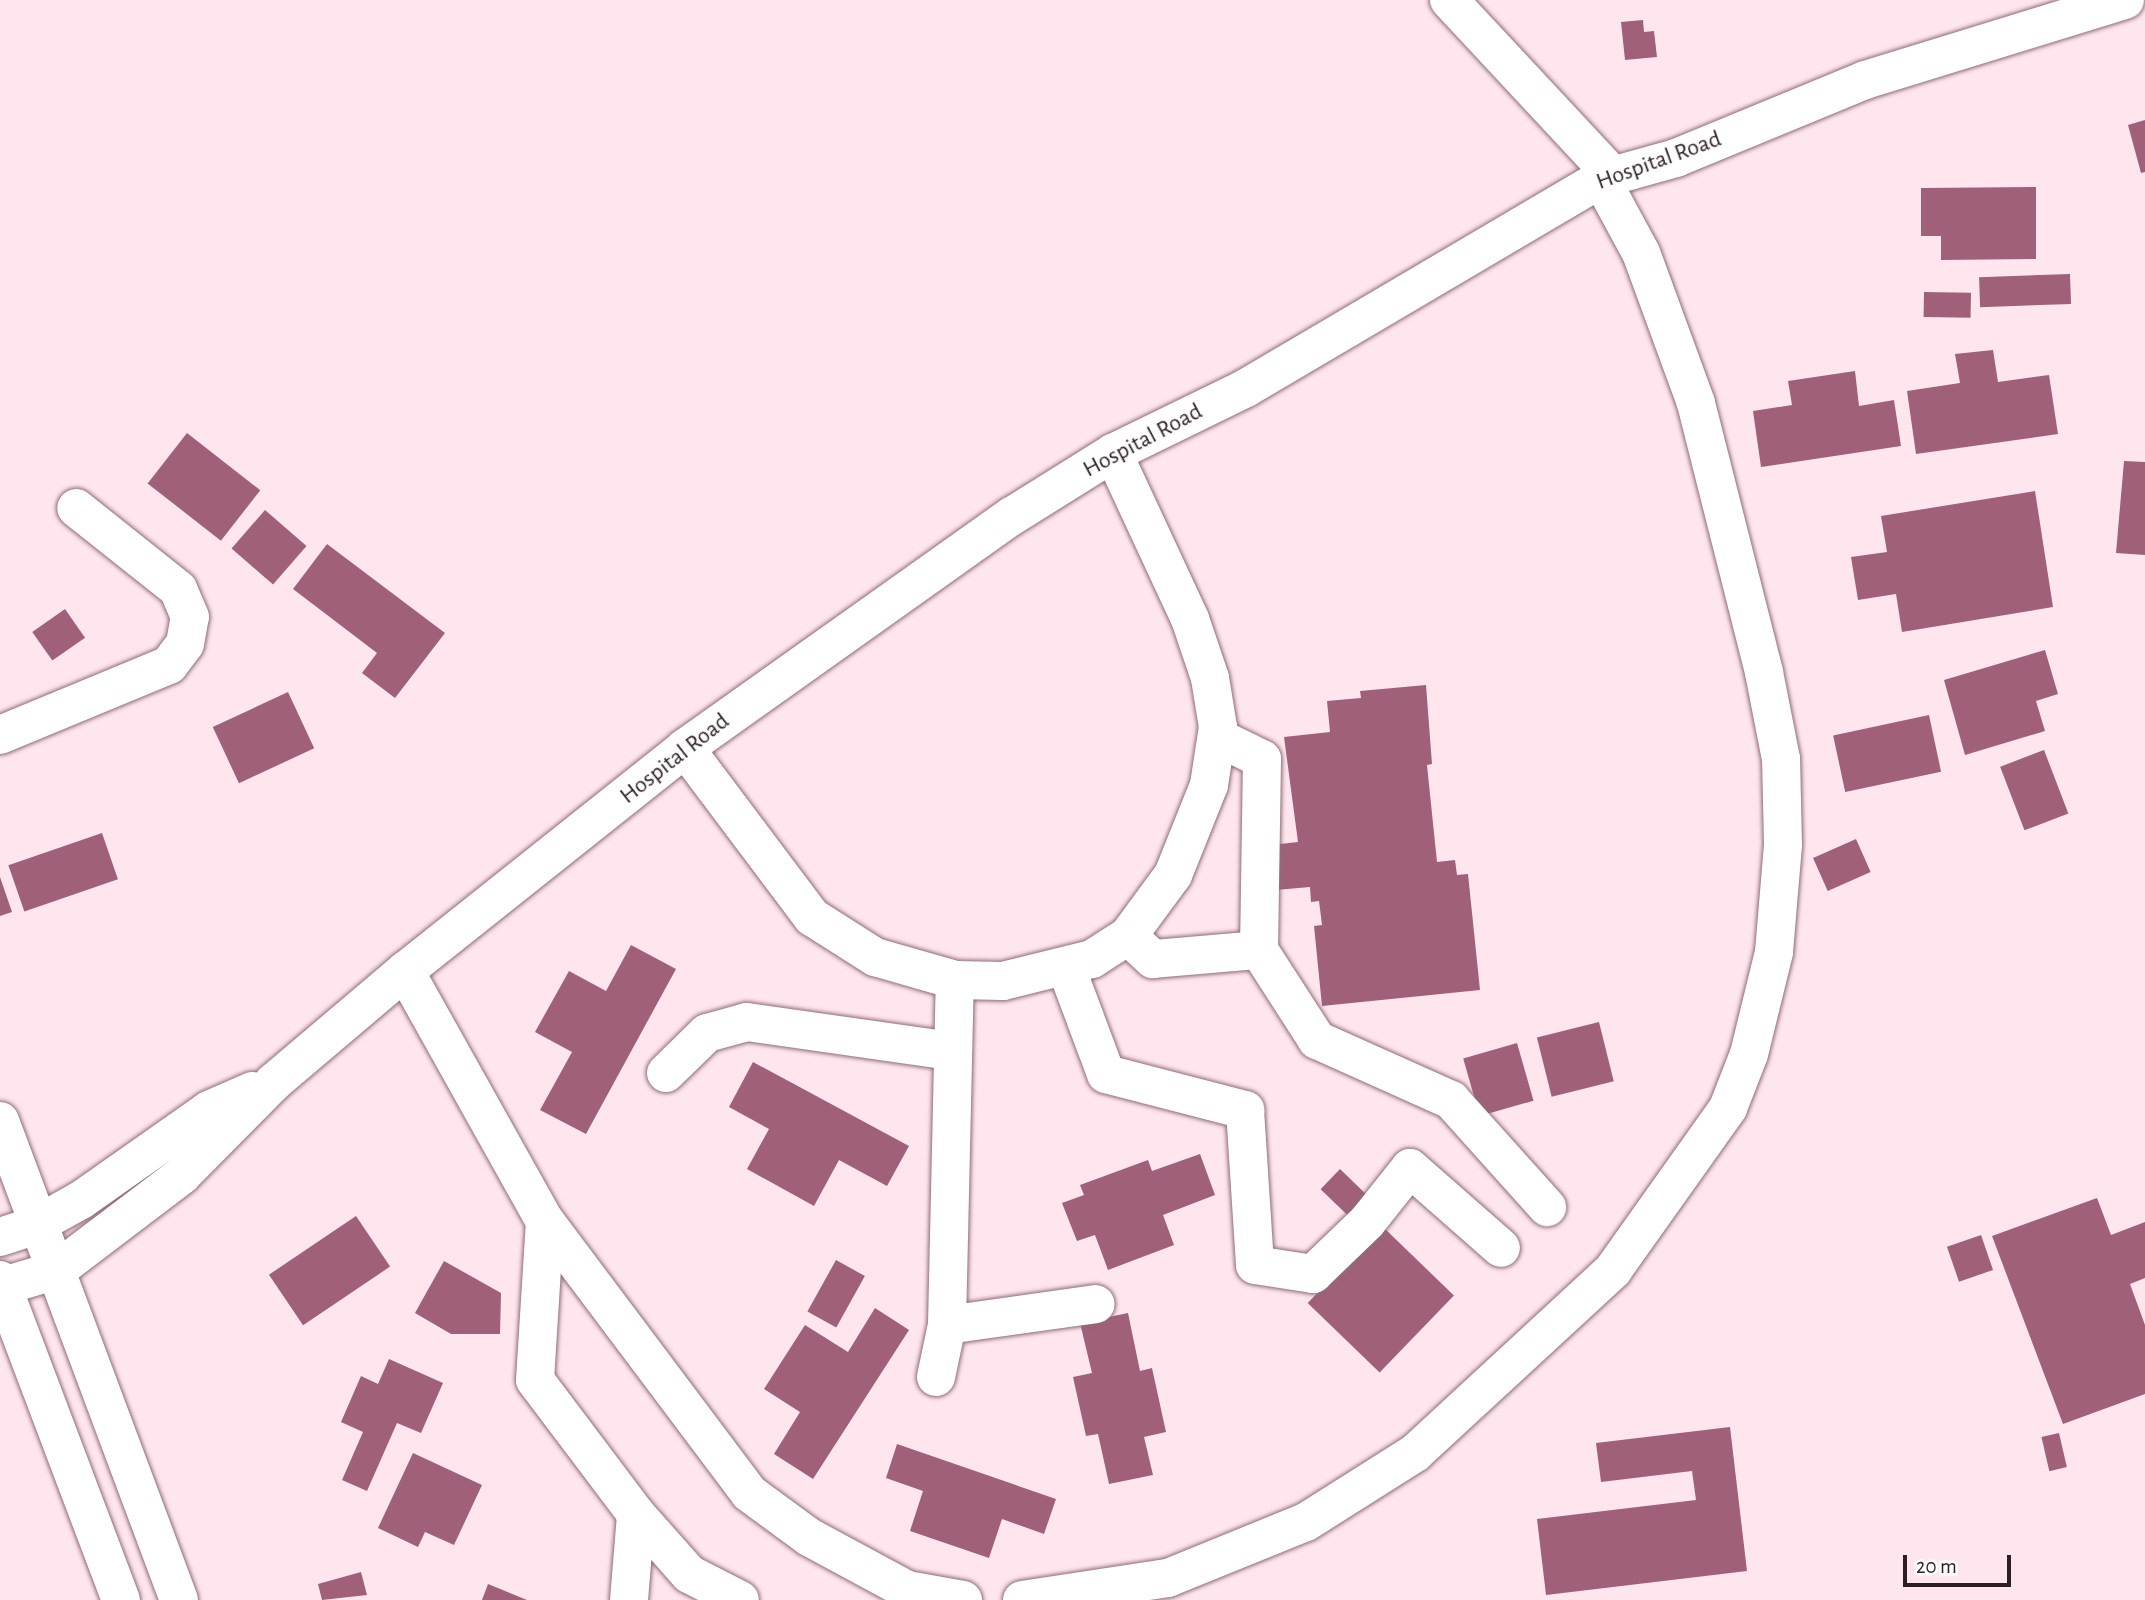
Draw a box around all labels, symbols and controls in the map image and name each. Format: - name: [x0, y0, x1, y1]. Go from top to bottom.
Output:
- street label: Hospital Road: [1593, 125, 1725, 197]
- street label: Hospital Road: [1078, 398, 1208, 484]
- street label: Hospital Road: [615, 707, 735, 811]
- scale bar: [1907, 1540, 2016, 1584]
- text: 20 m: [1916, 1556, 1957, 1577]

